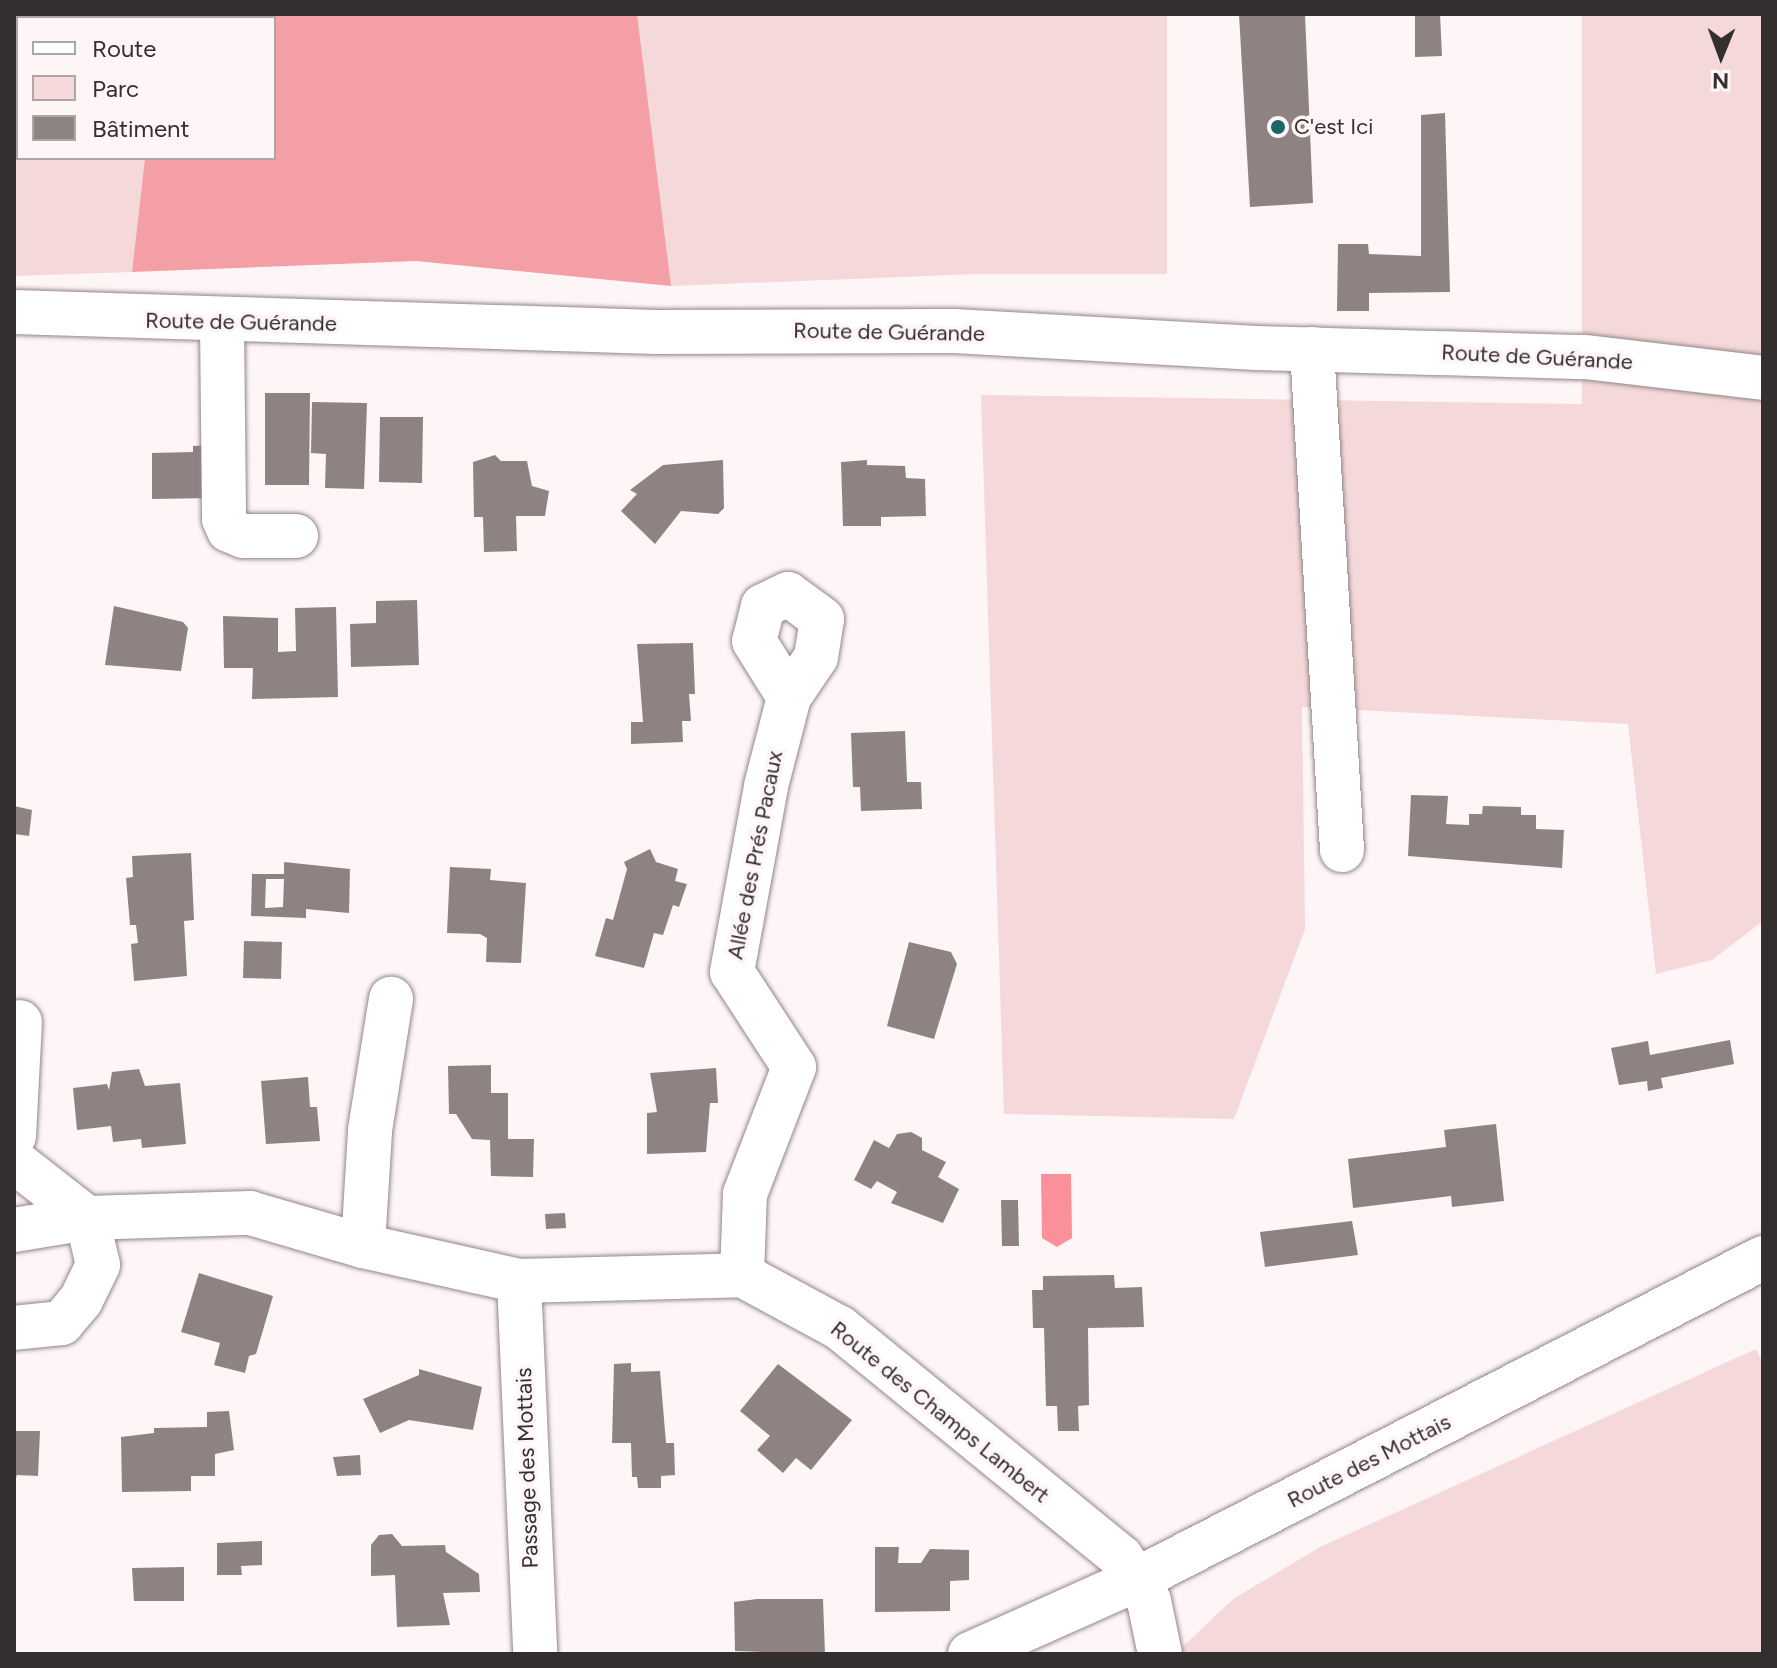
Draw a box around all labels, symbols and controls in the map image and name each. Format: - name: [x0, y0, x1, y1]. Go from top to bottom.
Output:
- legend: [16, 16, 276, 160]
- north arrow: [1681, 16, 1761, 96]
- text: Route: [92, 34, 156, 63]
- text: N: [1712, 67, 1729, 94]
- text: Parc: [92, 74, 139, 103]
- text: Bâtiment: [92, 114, 190, 143]
- place label: C'est Ici: [1294, 114, 1373, 140]
- marker: C'est Ici: [1269, 118, 1287, 136]
- street label: Route de Guérande: [145, 307, 337, 337]
- street label: Route de Guérande: [793, 317, 985, 347]
- street label: Route de Guérande: [1441, 339, 1633, 375]
- street label: Allée des Prés Pacaux: [722, 748, 788, 962]
- street label: Route des Champs Lambert: [825, 1316, 1055, 1508]
- street label: Passage des Mottais: [510, 1367, 544, 1569]
- street label: Route des Mottais: [1283, 1408, 1455, 1514]

